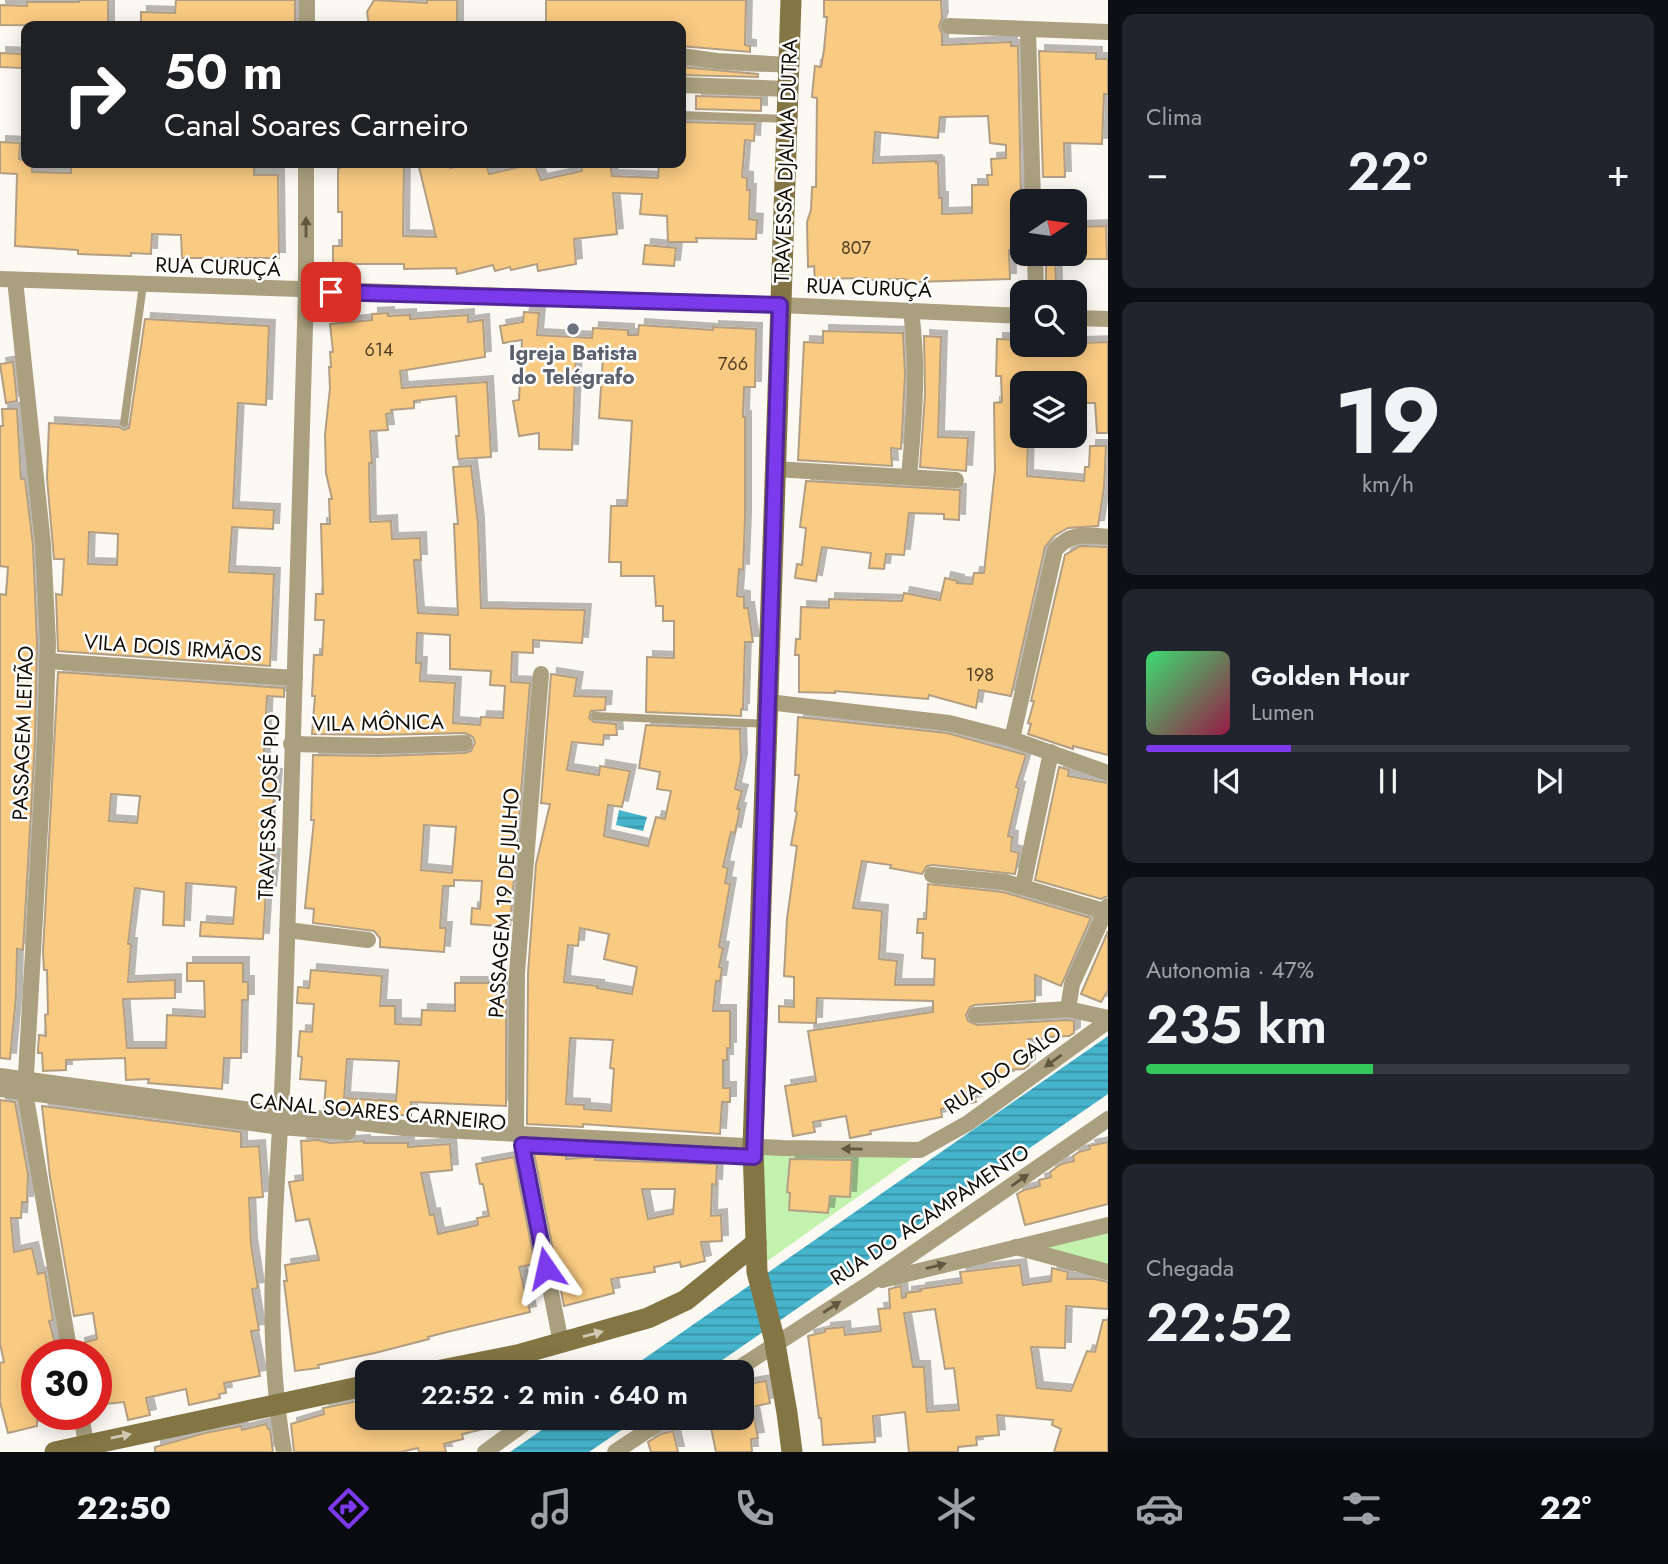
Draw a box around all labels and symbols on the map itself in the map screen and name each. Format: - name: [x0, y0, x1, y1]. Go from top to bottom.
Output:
- street label: TRAVESSA DJALMA DUTRA: [767, 38, 805, 284]
- north arrow: [1010, 189, 1087, 266]
- one-way arrow: [300, 216, 312, 238]
- house number: 807: [841, 235, 872, 261]
- street label: RUA CURUÇÁ: [155, 250, 281, 284]
- pin: [301, 262, 361, 322]
- street label: RUA CURUÇÁ: [806, 271, 932, 305]
- marker: Igreja Batista do Telégrafo: [565, 321, 581, 337]
- house number: 614: [365, 337, 393, 363]
- place label: Igreja Batista do Telégrafo: [509, 338, 637, 392]
- house number: 766: [718, 351, 748, 377]
- street label: VILA DOIS IRMÃOS: [83, 627, 263, 669]
- street label: PASSAGEM LEITÃO: [5, 645, 41, 821]
- house number: 198: [966, 662, 994, 688]
- street label: VILA MÔNICA: [312, 707, 444, 739]
- street label: TRAVESSA JOSÉ PIO: [251, 713, 287, 901]
- street label: PASSAGEM 19 DE JULHO: [481, 787, 527, 1019]
- street label: RUA DO GALO: [938, 1018, 1068, 1122]
- one-way arrow: [1044, 1054, 1062, 1068]
- street label: CANAL SOARES CARNEIRO: [249, 1086, 507, 1138]
- street label: RUA DO ACAMPAMENTO: [824, 1137, 1036, 1293]
- one-way arrow: [841, 1144, 863, 1155]
- one-way arrow: [1011, 1173, 1029, 1187]
- position arrow: [509, 1231, 583, 1305]
- one-way arrow: [925, 1260, 947, 1271]
- one-way arrow: [822, 1301, 841, 1314]
- one-way arrow: [582, 1328, 603, 1338]
- speed limit sign: 30: [21, 1339, 112, 1430]
- one-way arrow: [110, 1431, 132, 1442]

